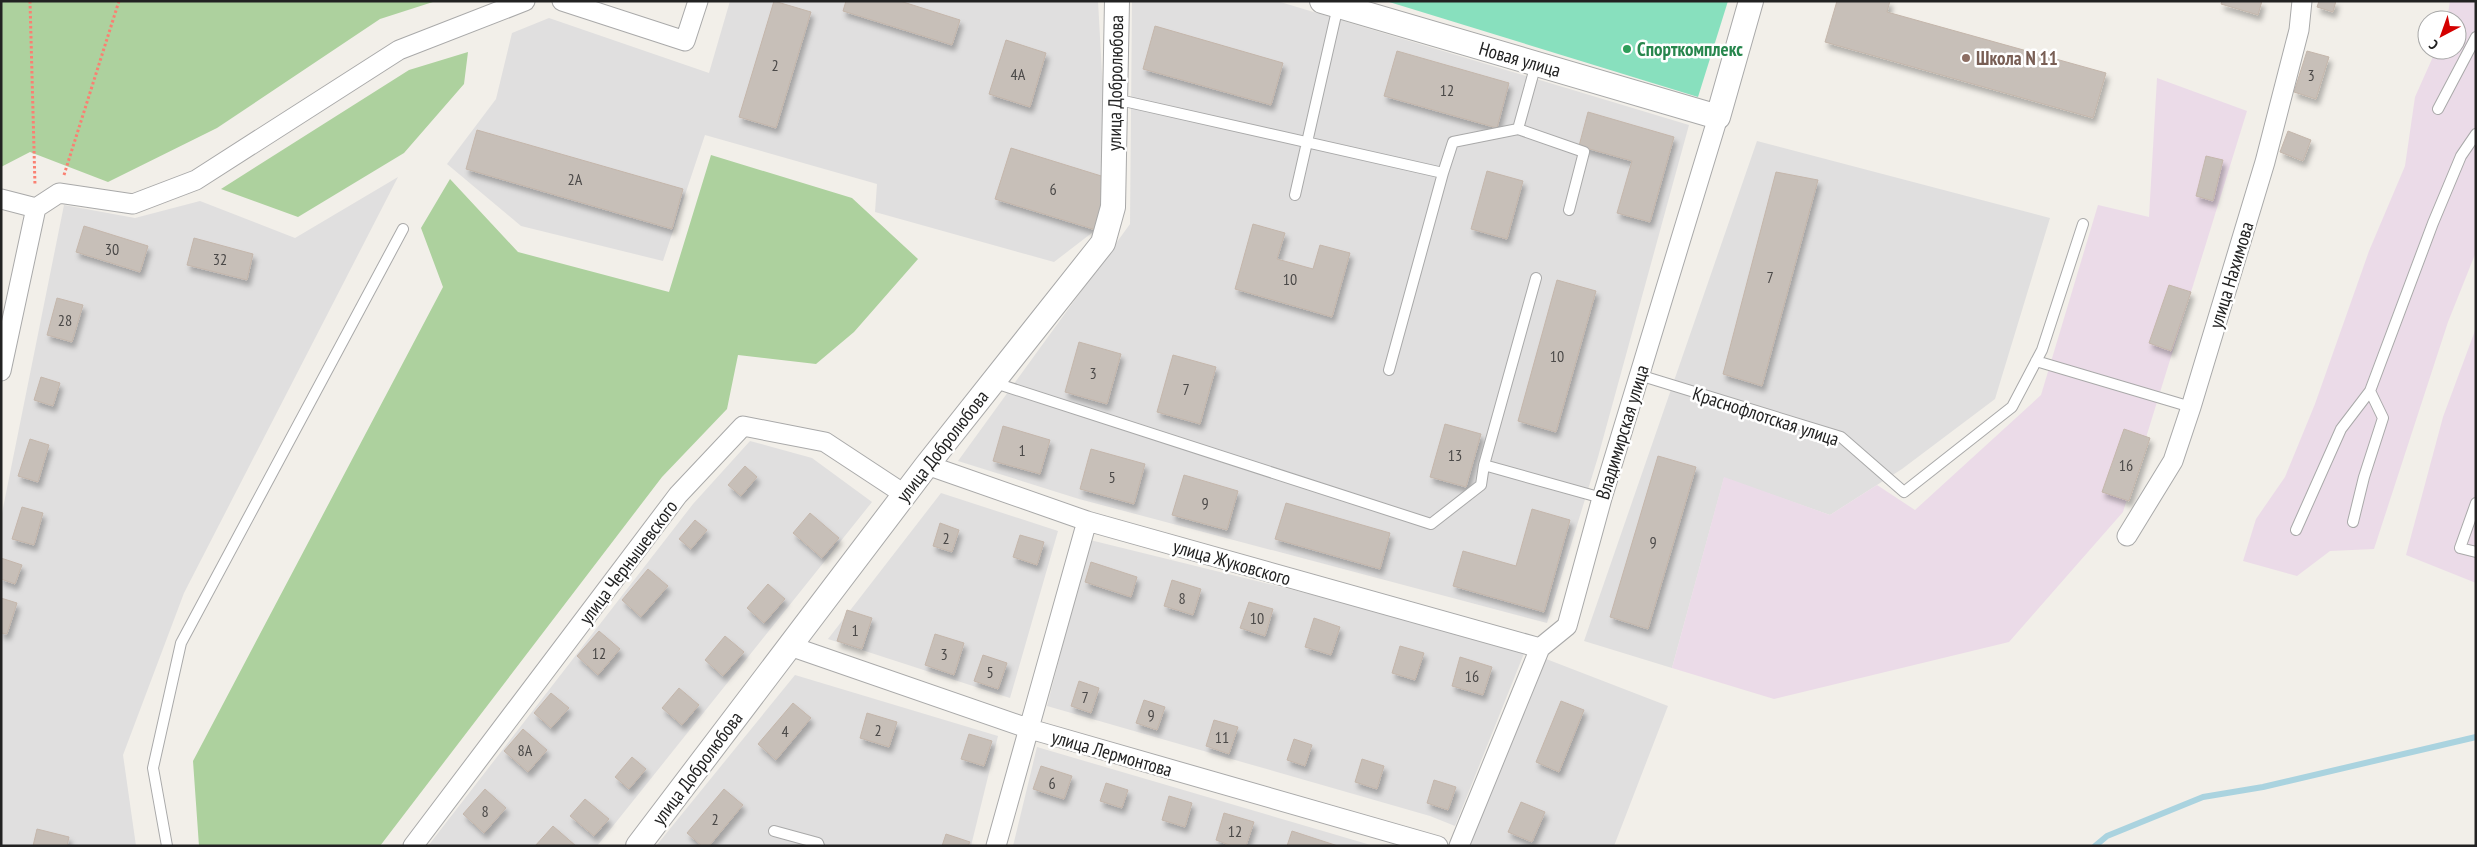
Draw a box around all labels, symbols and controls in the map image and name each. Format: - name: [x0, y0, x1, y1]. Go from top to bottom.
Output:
- north arrow: [2417, 10, 2467, 60]
- street label: улица Добролюбова: [1102, 15, 1128, 151]
- street label: Новая улица: [1476, 36, 1564, 82]
- text: С: [2425, 36, 2442, 54]
- place label: Спорткомплекс: [1637, 37, 1743, 61]
- marker: Спорткомплекс: [1621, 43, 1633, 55]
- place label: Школа N 11: [1976, 46, 2058, 70]
- marker: Школа N 11: [1960, 52, 1972, 64]
- house number: 2: [771, 55, 779, 75]
- house number: 4А: [1011, 64, 1026, 84]
- house number: 3: [2307, 65, 2315, 85]
- house number: 12: [1440, 80, 1454, 100]
- house number: 2А: [568, 169, 583, 189]
- house number: 6: [1049, 179, 1057, 199]
- street label: улица Нахимова: [2203, 219, 2259, 331]
- house number: 30: [105, 239, 119, 259]
- house number: 32: [213, 249, 227, 269]
- house number: 7: [1766, 267, 1774, 287]
- house number: 10: [1283, 269, 1297, 289]
- house number: 28: [58, 310, 72, 330]
- house number: 10: [1550, 346, 1564, 366]
- street label: Владимирская улица: [1590, 362, 1654, 502]
- house number: 3: [1089, 363, 1097, 383]
- house number: 7: [1182, 379, 1190, 399]
- street label: Краснофлотская улица: [1690, 381, 1842, 451]
- street label: улица Добролюбова: [891, 385, 993, 507]
- house number: 1: [1018, 440, 1026, 460]
- house number: 13: [1448, 445, 1462, 465]
- house number: 16: [2119, 455, 2133, 475]
- house number: 5: [1108, 467, 1116, 487]
- house number: 9: [1201, 493, 1209, 513]
- street label: улица Чернышевского: [573, 495, 683, 629]
- house number: 2: [942, 528, 950, 548]
- house number: 9: [1649, 532, 1657, 552]
- street label: улица Жуковского: [1170, 534, 1294, 590]
- house number: 8: [1178, 588, 1186, 608]
- house number: 10: [1250, 608, 1264, 628]
- house number: 1: [851, 620, 859, 640]
- house number: 12: [592, 643, 606, 663]
- house number: 3: [940, 644, 948, 664]
- house number: 5: [986, 662, 994, 682]
- house number: 16: [1465, 666, 1479, 686]
- house number: 7: [1081, 687, 1089, 707]
- house number: 9: [1147, 705, 1155, 725]
- street label: улица Добролюбова: [647, 706, 747, 830]
- house number: 2: [874, 720, 882, 740]
- house number: 4: [781, 721, 789, 741]
- street label: улица Лермонтова: [1049, 724, 1175, 782]
- house number: 11: [1215, 727, 1229, 747]
- house number: 8А: [518, 740, 533, 760]
- house number: 6: [1048, 773, 1056, 793]
- house number: 8: [481, 801, 489, 821]
- house number: 2: [711, 809, 719, 829]
- house number: 12: [1228, 821, 1242, 841]

